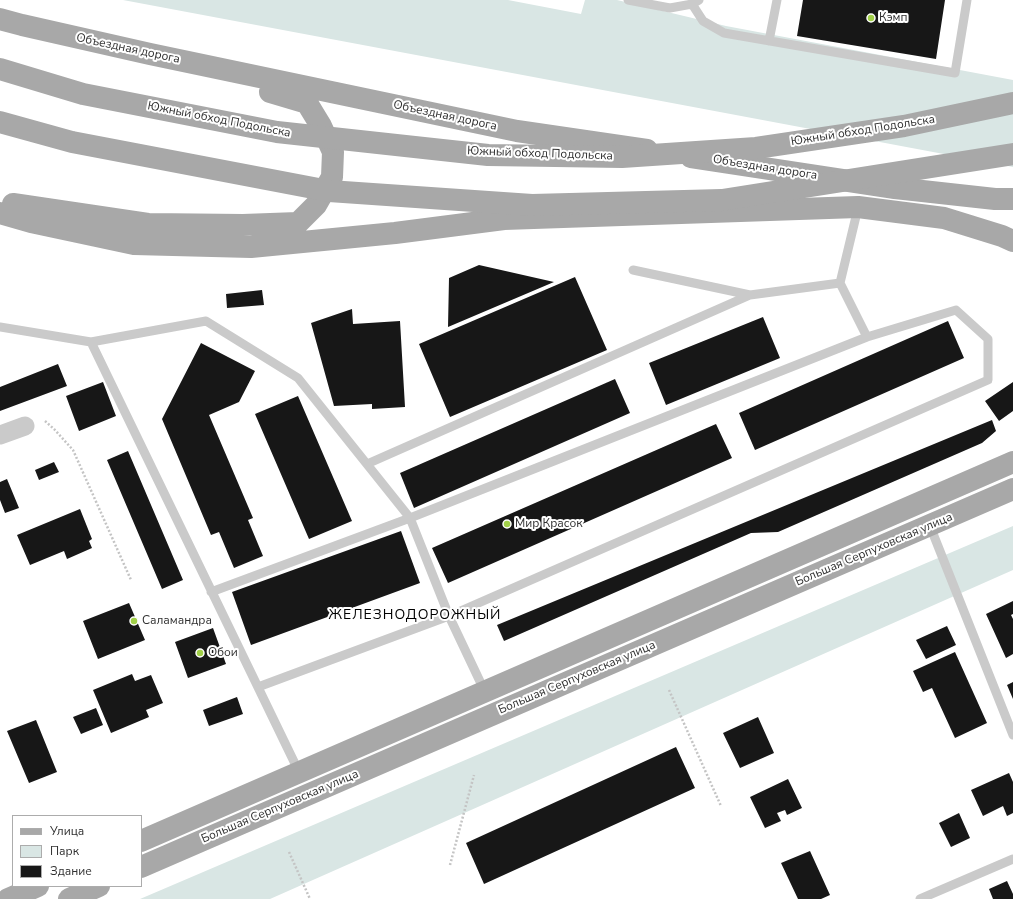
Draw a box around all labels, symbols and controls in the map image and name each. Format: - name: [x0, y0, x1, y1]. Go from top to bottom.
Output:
- place label: Кэмп: [879, 11, 907, 25]
- marker: Кэмп: [866, 13, 876, 23]
- street label: Объездная дорога: [75, 31, 181, 67]
- street label: Объездная дорога: [392, 98, 498, 134]
- street label: Южный обход Подольска: [146, 99, 292, 141]
- street label: Южный обход Подольска: [790, 112, 936, 150]
- street label: Южный обход Подольска: [467, 144, 613, 164]
- street label: Объездная дорога: [712, 153, 818, 183]
- street label: Большая Серпуховская улица: [793, 510, 955, 590]
- place label: Мир Красок: [515, 517, 583, 531]
- marker: Мир Красок: [502, 519, 512, 529]
- district label: ЖЕЛЕЗНОДОРОЖНЫЙ: [329, 608, 501, 624]
- place label: Саламандра: [142, 614, 212, 628]
- marker: Саламандра: [129, 616, 139, 626]
- street label: Большая Серпуховская улица: [496, 638, 658, 718]
- place label: Обои: [208, 646, 238, 660]
- marker: Обои: [195, 648, 205, 658]
- street label: Большая Серпуховская улица: [199, 767, 361, 847]
- legend: [12, 815, 142, 887]
- text: Улица: [50, 823, 84, 839]
- text: Парк: [50, 843, 79, 859]
- text: Здание: [50, 863, 92, 879]

